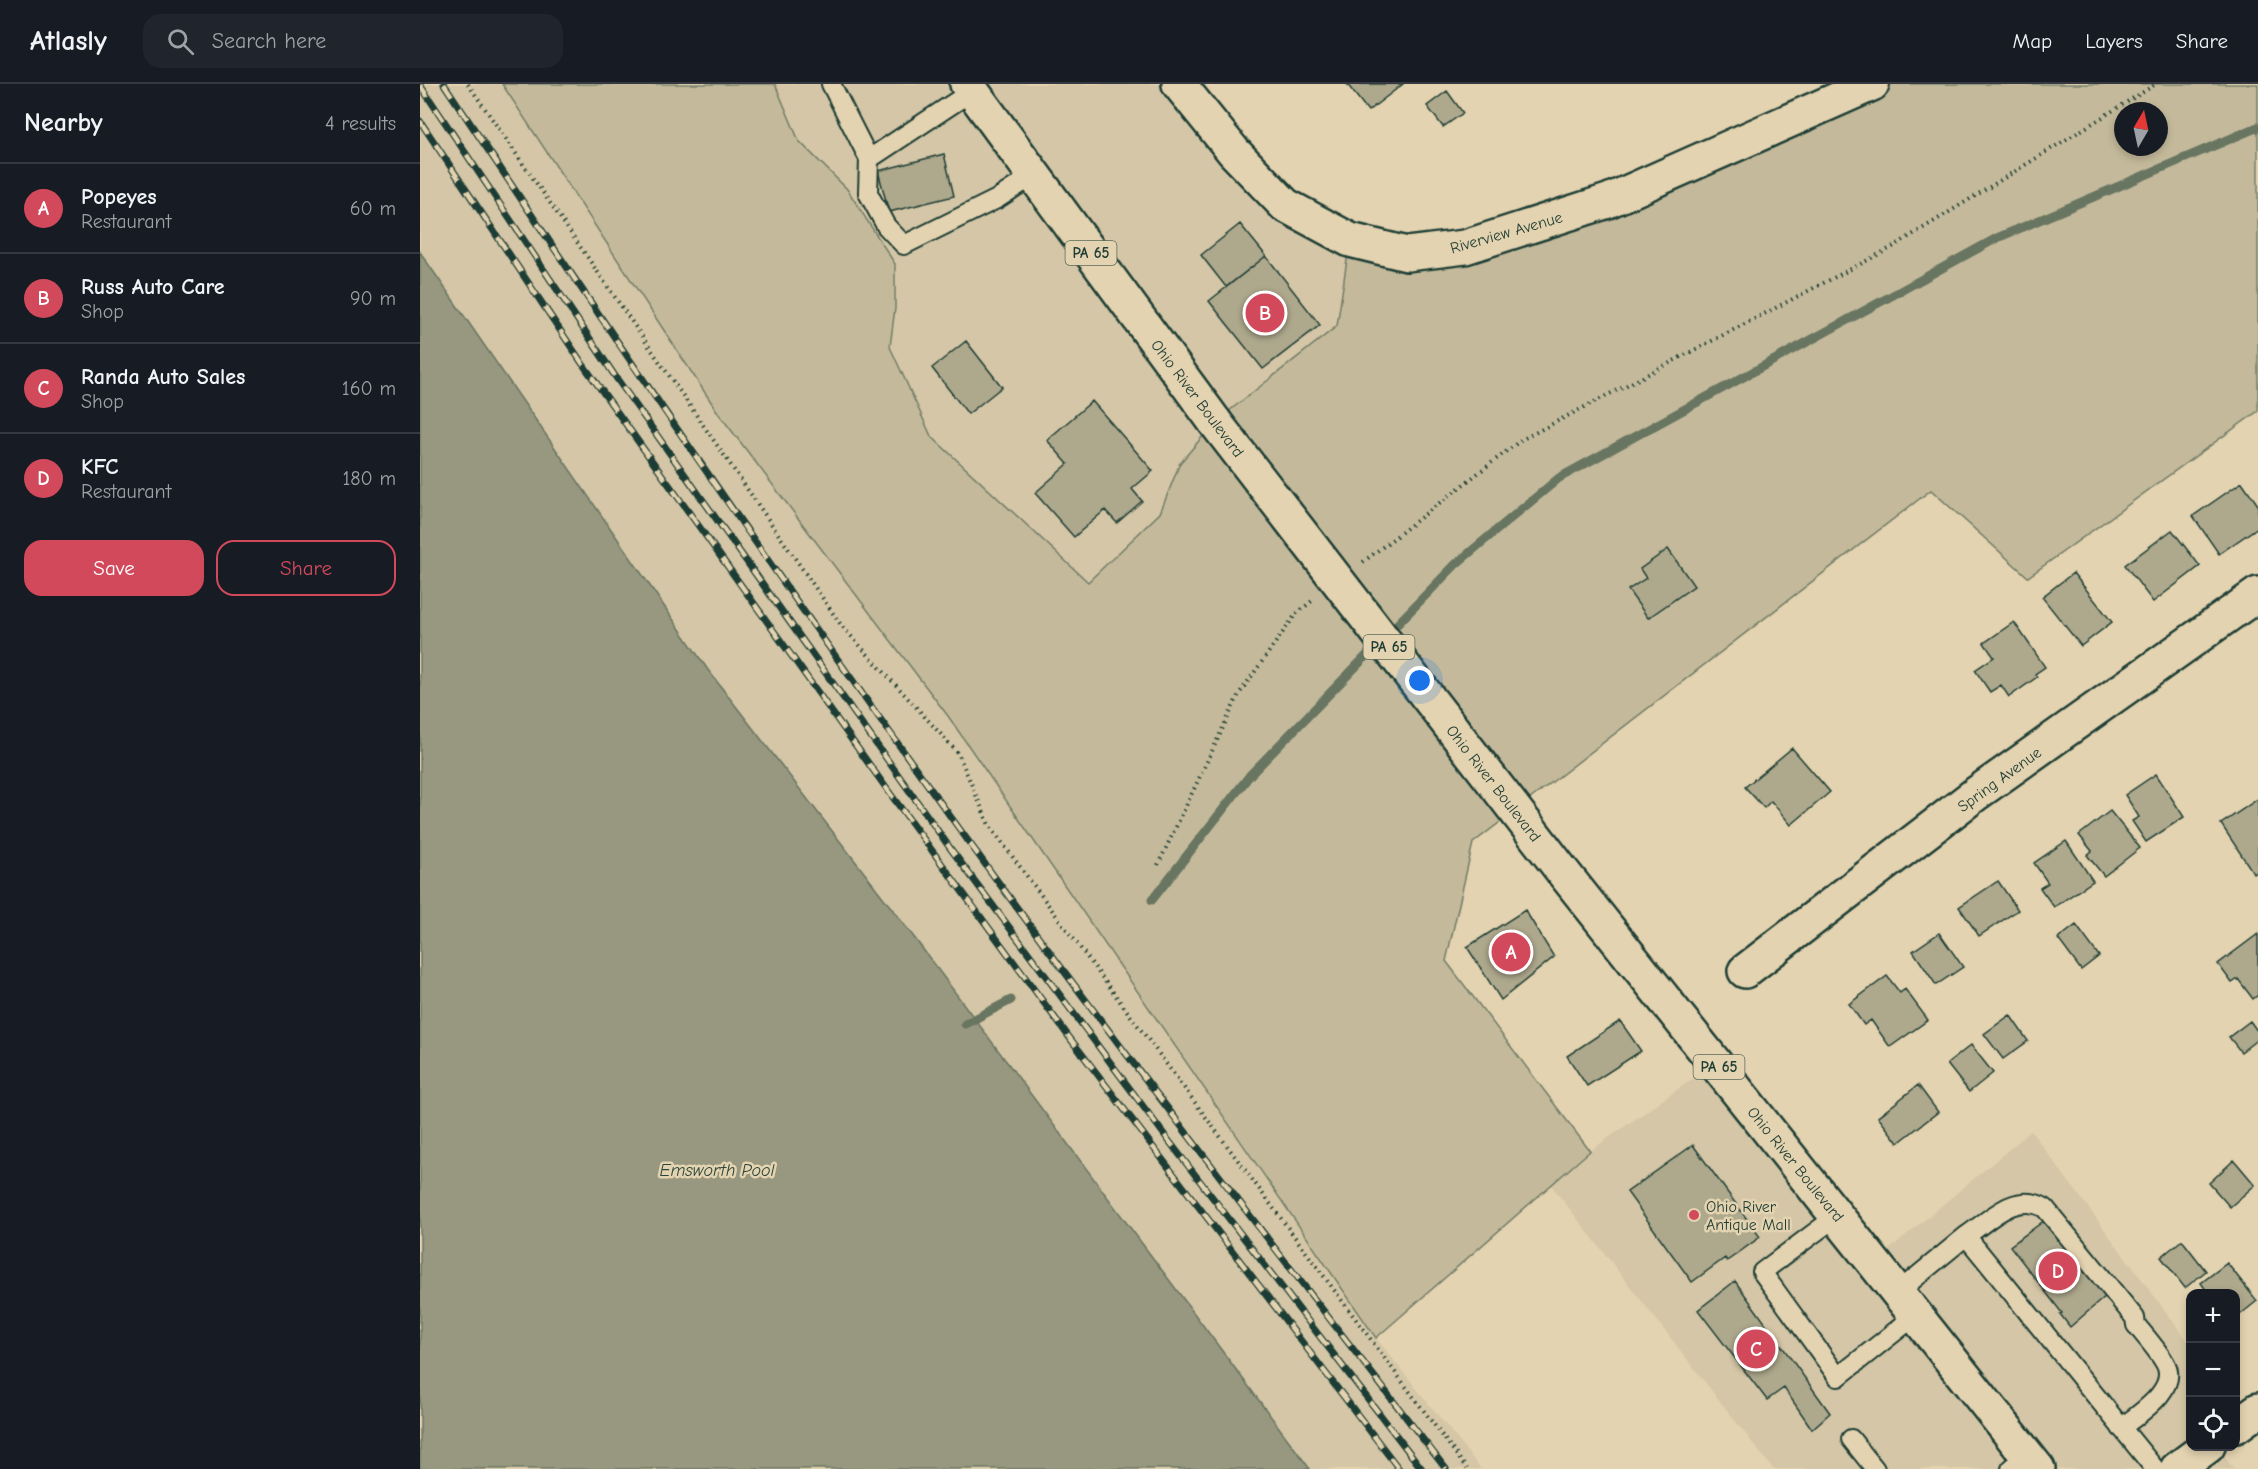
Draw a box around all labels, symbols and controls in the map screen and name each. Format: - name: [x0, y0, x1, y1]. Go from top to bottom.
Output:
- search box: [143, 14, 563, 68]
- text: Atlasly: [30, 25, 107, 57]
- icon: search: [164, 25, 197, 58]
- text: Search here: [212, 28, 326, 54]
- text: Map: [2013, 29, 2052, 53]
- text: Layers: [2085, 29, 2143, 53]
- text: Share: [2176, 29, 2228, 53]
- north arrow: [2114, 102, 2168, 156]
- text: Nearby: [24, 108, 103, 138]
- text: 4 results: [325, 112, 396, 135]
- text: Popeyes: [81, 184, 157, 210]
- text: A: [38, 197, 49, 220]
- text: 60 m: [350, 197, 396, 220]
- street label: Riverview Avenue: [1448, 208, 1564, 258]
- text: Restaurant: [81, 210, 171, 233]
- road number: PA 65: [1066, 241, 1116, 265]
- text: Russ Auto Care: [81, 274, 225, 300]
- text: B: [37, 287, 50, 310]
- text: 90 m: [350, 287, 396, 310]
- pin: B: [1246, 290, 1284, 336]
- text: Shop: [81, 300, 124, 323]
- street label: Ohio River Boulevard: [1147, 336, 1247, 461]
- text: Randa Auto Sales: [81, 364, 245, 390]
- text: C: [37, 377, 50, 400]
- text: 160 m: [342, 377, 396, 400]
- text: Shop: [81, 390, 124, 413]
- text: KFC: [81, 454, 119, 480]
- text: D: [37, 467, 50, 490]
- text: 180 m: [342, 467, 396, 490]
- text: Restaurant: [81, 480, 171, 503]
- button: Save: [24, 540, 204, 596]
- button: Share: [216, 540, 396, 596]
- road number: PA 65: [1364, 635, 1414, 659]
- your location: [1405, 666, 1434, 695]
- street label: Ohio River Boulevard: [1442, 722, 1544, 845]
- street label: Spring Avenue: [1954, 744, 2045, 816]
- pin: A: [1492, 930, 1530, 974]
- road number: PA 65: [1694, 1055, 1744, 1079]
- street label: Ohio River Boulevard: [1743, 1104, 1847, 1226]
- water label: Emsworth Pool: [660, 1160, 776, 1181]
- place label: Ohio River Antique Mall: [1706, 1198, 1791, 1234]
- marker: Ohio River Antique Mall: [1687, 1208, 1701, 1222]
- pin: D: [2038, 1248, 2078, 1294]
- map controls: [2186, 1289, 2240, 1451]
- button: +: [2186, 1289, 2240, 1343]
- pin: C: [1736, 1326, 1776, 1372]
- button: −: [2186, 1343, 2240, 1397]
- button: locate: [2186, 1397, 2240, 1451]

